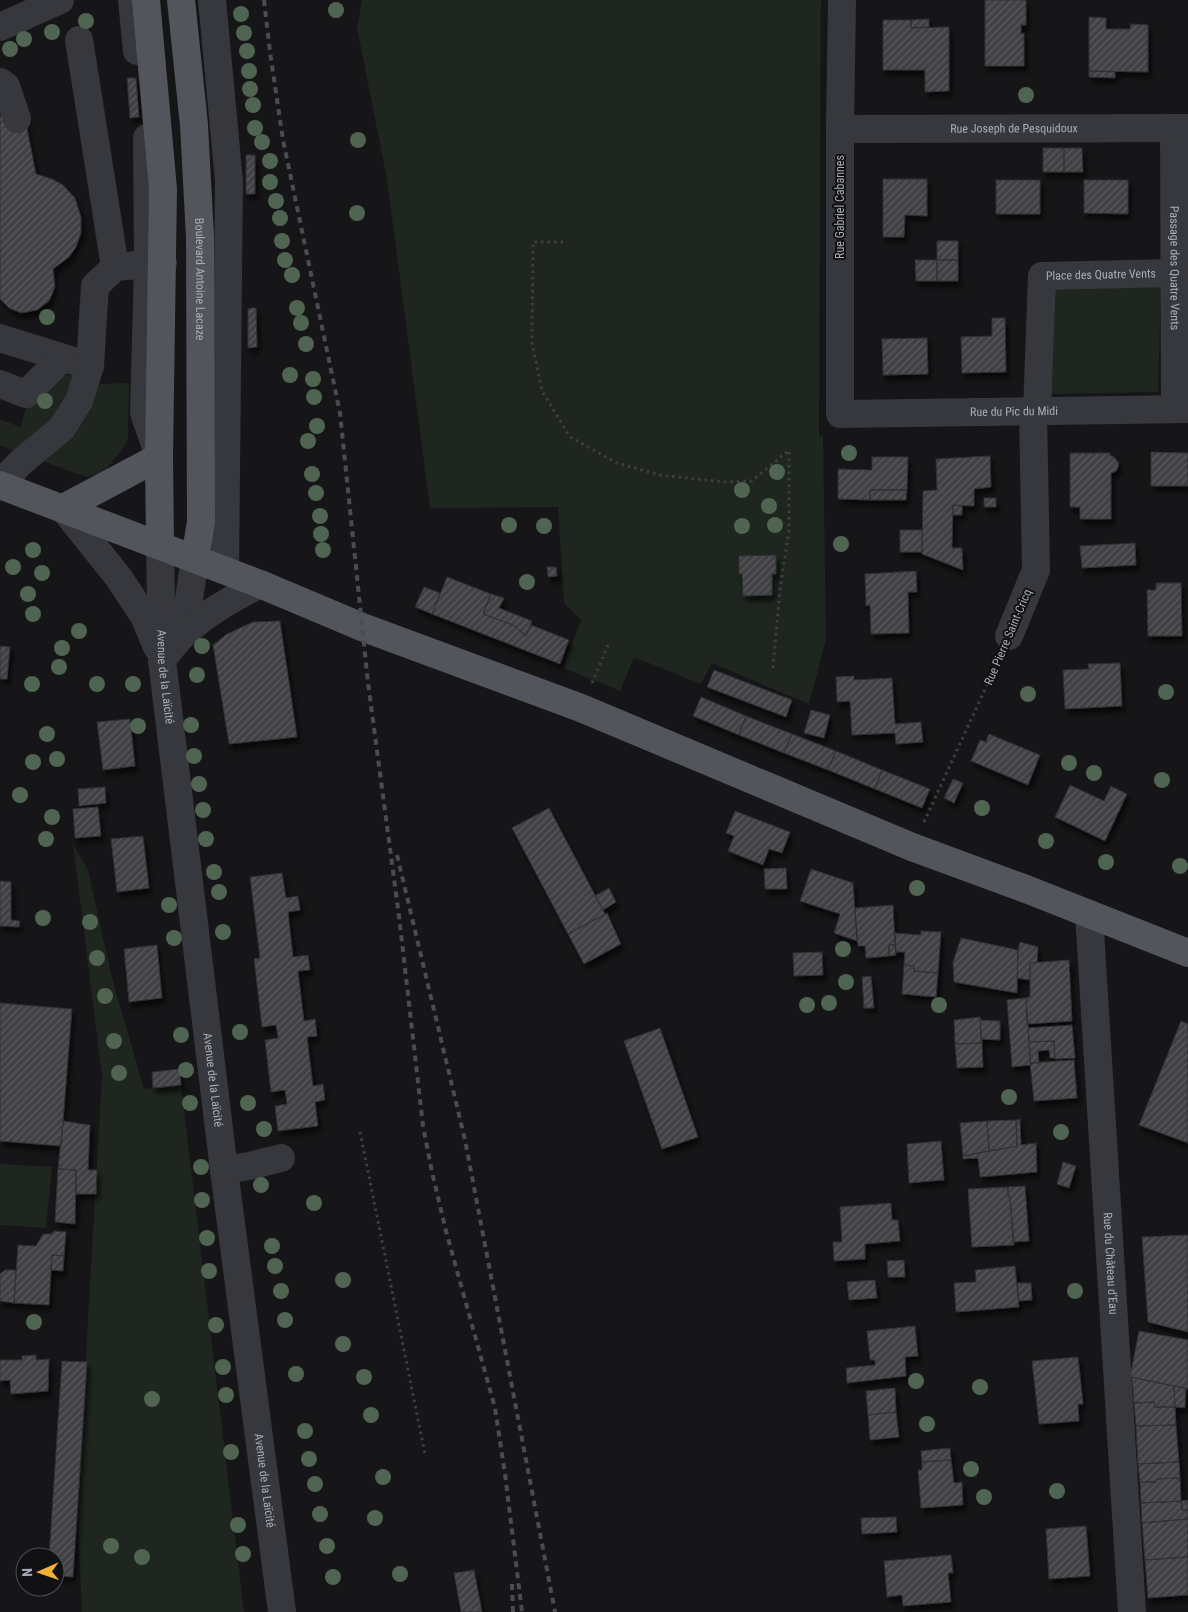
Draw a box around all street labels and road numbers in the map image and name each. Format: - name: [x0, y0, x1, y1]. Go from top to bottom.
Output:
- street label: Rue Joseph de Pesquidoux: [950, 121, 1078, 136]
- street label: Rue Gabriel Cabannes: [833, 155, 847, 259]
- street label: Passage des Quatre Vents: [1167, 206, 1182, 330]
- street label: Boulevard Antoine Lacaze: [192, 218, 207, 341]
- street label: Place des Quatre Vents: [1046, 266, 1156, 283]
- street label: Rue du Pic du Midi: [970, 404, 1058, 419]
- street label: Rue Pierre Saint-Cricq: [981, 587, 1035, 687]
- street label: Avenue de la Laïcité: [154, 629, 177, 725]
- street label: Avenue de la Laïcité: [200, 1032, 226, 1128]
- street label: Rue du Château d'Eau: [1100, 1212, 1121, 1315]
- street label: Avenue de la Laïcité: [252, 1433, 278, 1529]

